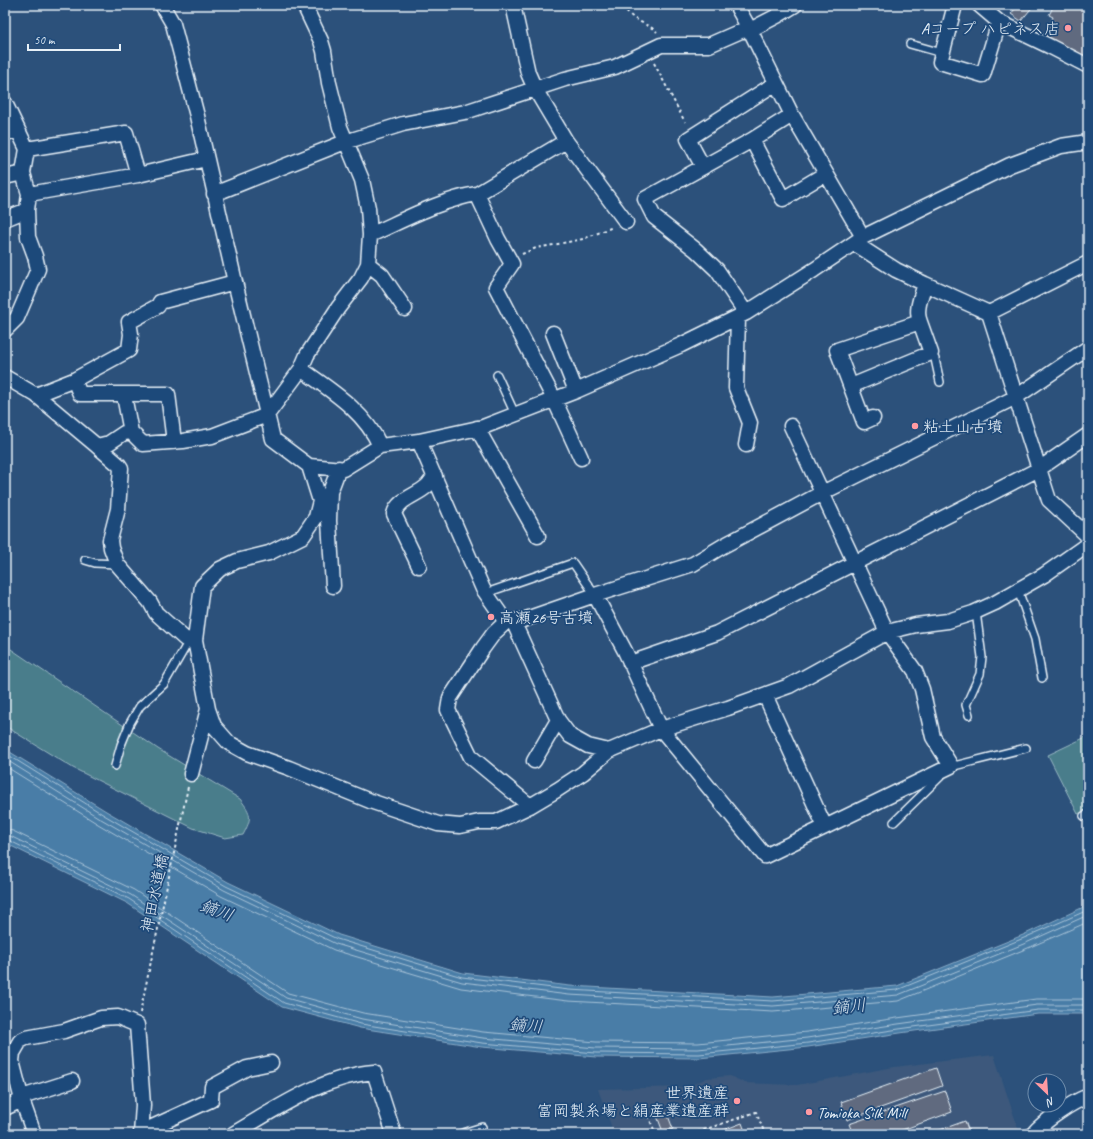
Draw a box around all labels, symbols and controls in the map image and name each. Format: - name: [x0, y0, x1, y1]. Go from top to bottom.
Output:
- place label: Aコープ ハピネス店: [921, 19, 1060, 39]
- marker: Aコープ ハピネス店: [1063, 23, 1073, 33]
- scale bar: [28, 26, 120, 52]
- text: 50 m: [34, 32, 56, 48]
- place label: 粘土山古墳: [923, 417, 1003, 437]
- marker: 粘土山古墳: [910, 421, 920, 431]
- place label: 高瀬26号古墳: [499, 608, 593, 628]
- marker: 高瀬26号古墳: [486, 612, 496, 622]
- street label: 神田水道橋: [137, 852, 173, 934]
- water label: 鏑川: [197, 895, 236, 926]
- water label: 鏑川: [831, 994, 867, 1019]
- water label: 鏑川: [508, 1014, 544, 1037]
- north arrow: [1027, 1073, 1067, 1113]
- place label: 世界遺産 富岡製糸場と絹産業遺産群: [537, 1083, 729, 1121]
- text: N: [1043, 1094, 1057, 1111]
- marker: 世界遺産 富岡製糸場と絹産業遺産群: [732, 1096, 742, 1106]
- place label: Tomioka Silk Mill: [817, 1103, 909, 1123]
- marker: Tomioka Silk Mill: [804, 1107, 814, 1117]

